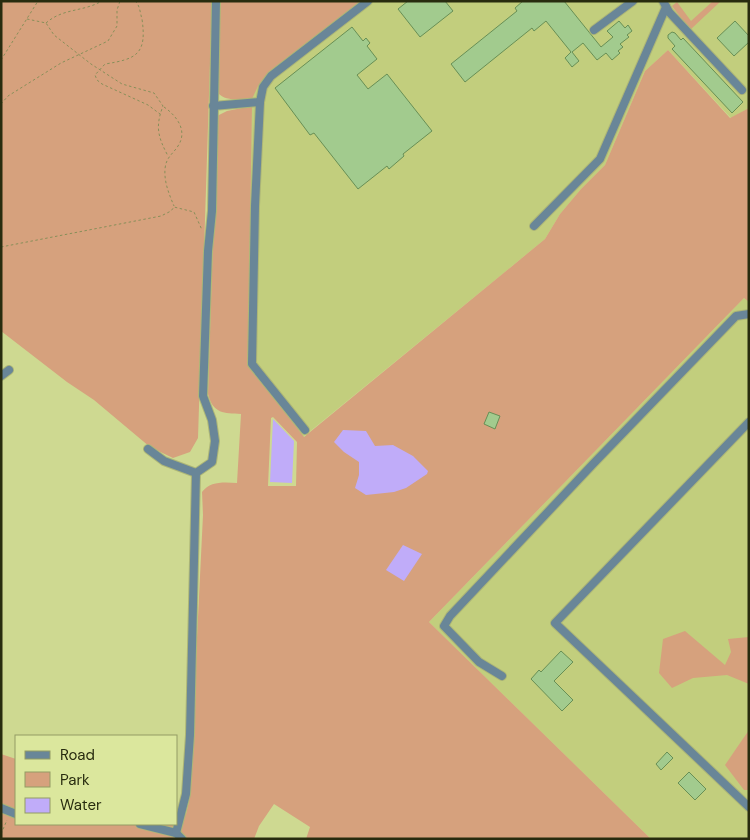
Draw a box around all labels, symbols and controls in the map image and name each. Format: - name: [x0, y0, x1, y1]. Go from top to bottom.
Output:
- legend: [15, 735, 178, 825]
- text: Road: [60, 745, 95, 765]
- text: Park: [60, 770, 90, 790]
- text: Water: [60, 795, 102, 815]

